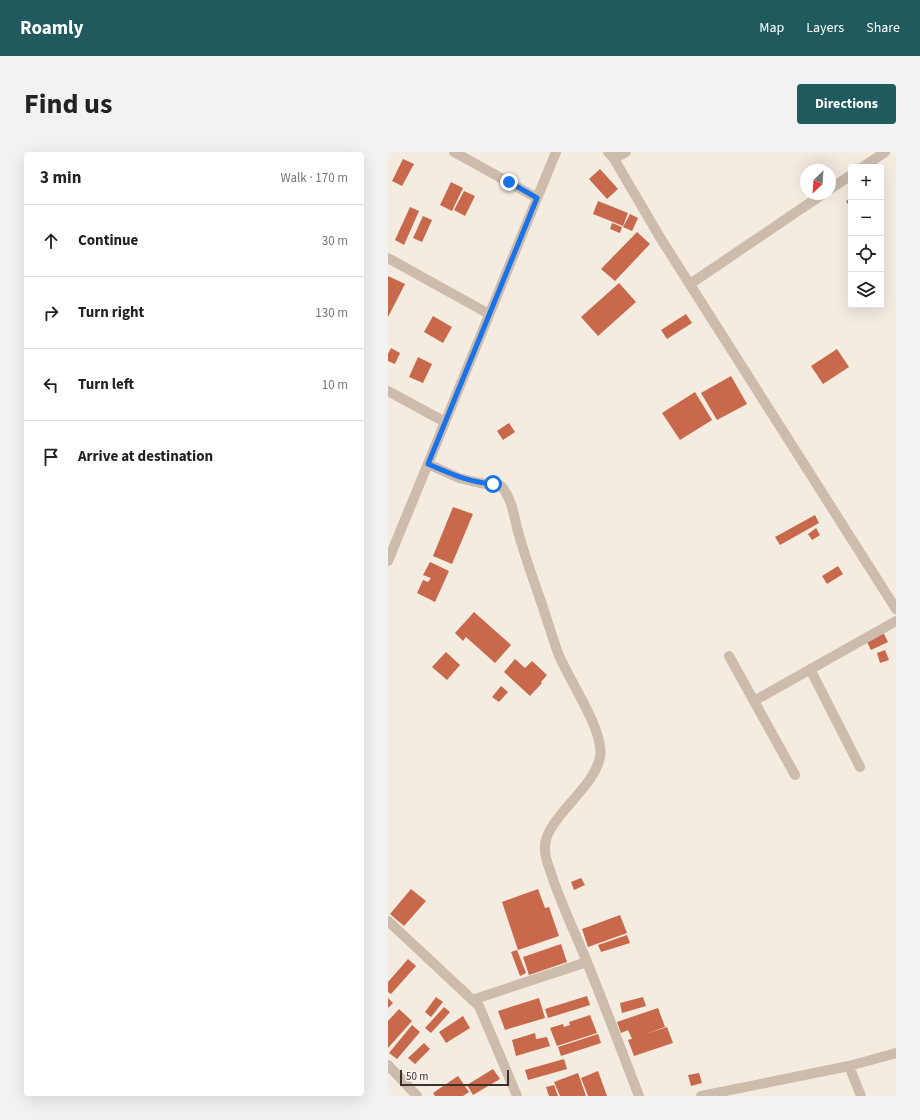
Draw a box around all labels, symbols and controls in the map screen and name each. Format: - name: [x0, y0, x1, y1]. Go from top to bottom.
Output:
- text: Roamly: [20, 15, 83, 42]
- text: Map: [759, 18, 784, 38]
- text: Layers: [806, 18, 844, 38]
- text: Share: [866, 18, 900, 38]
- text: Find us: [24, 84, 112, 124]
- button: Directions: [797, 84, 896, 124]
- north arrow: [800, 164, 836, 200]
- map controls: [848, 164, 884, 308]
- button: +: [848, 164, 884, 200]
- text: 3 min: [40, 166, 81, 190]
- text: Walk · 170 m: [280, 169, 348, 187]
- route end: [500, 173, 518, 191]
- button: −: [848, 200, 884, 236]
- icon: ahead: [40, 230, 62, 252]
- text: Continue: [78, 230, 138, 251]
- text: 30 m: [322, 232, 348, 250]
- button: locate: [848, 236, 884, 272]
- button: layers: [848, 272, 884, 308]
- icon: right: [40, 302, 62, 324]
- text: Turn right: [78, 302, 144, 323]
- text: 130 m: [315, 304, 348, 322]
- icon: left: [40, 374, 62, 396]
- text: Turn left: [78, 374, 134, 395]
- text: 10 m: [322, 376, 348, 394]
- icon: arrive: [40, 446, 62, 468]
- text: Arrive at destination: [78, 446, 213, 467]
- route start: [484, 475, 502, 493]
- scale bar: [400, 1068, 509, 1087]
- text: 50 m: [406, 1069, 428, 1084]

